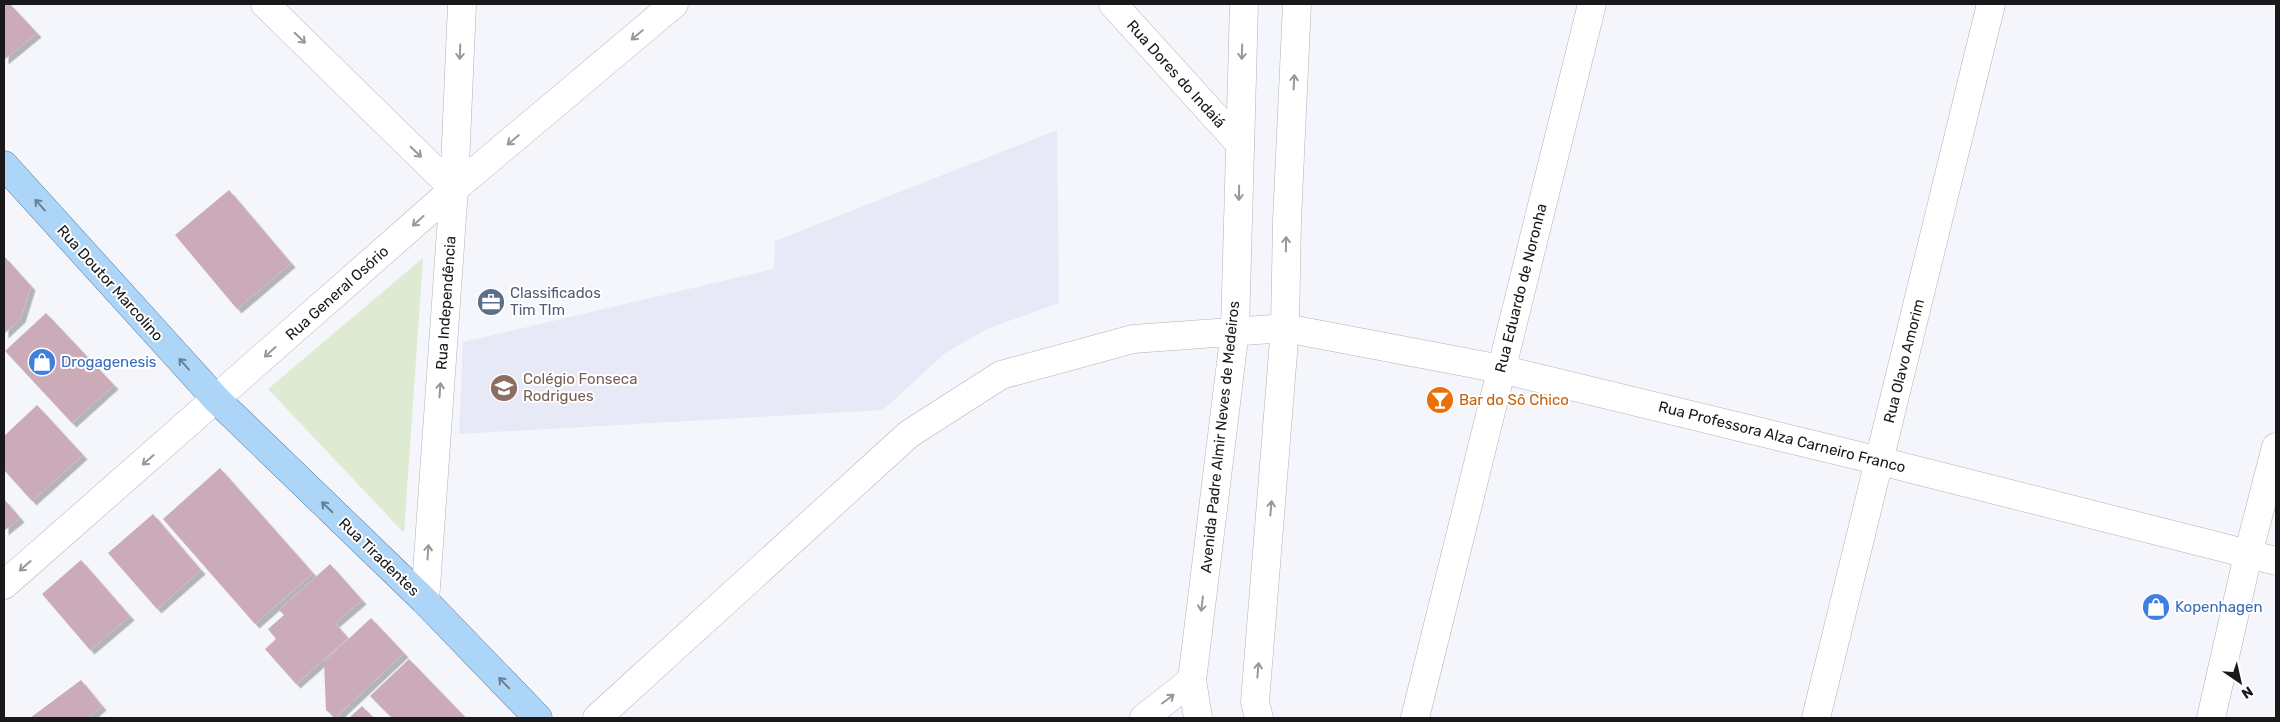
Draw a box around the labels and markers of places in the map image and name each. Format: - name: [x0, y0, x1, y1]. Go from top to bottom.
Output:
- place label: Classificados Tim TIm: [510, 284, 601, 319]
- office icon: Classificados Tim TIm: [476, 287, 506, 317]
- shop icon: Drogagenesis: [27, 347, 57, 377]
- place label: Drogagenesis: [61, 353, 157, 371]
- place label: Colégio Fonseca Rodrigues: [523, 370, 637, 405]
- school or university icon: Colégio Fonseca Rodrigues: [489, 373, 519, 403]
- bar icon: Bar do Sô Chico: [1425, 385, 1455, 415]
- place label: Bar do Sô Chico: [1459, 391, 1569, 409]
- shop icon: Kopenhagen: [2141, 592, 2171, 622]
- place label: Kopenhagen: [2175, 598, 2262, 616]

